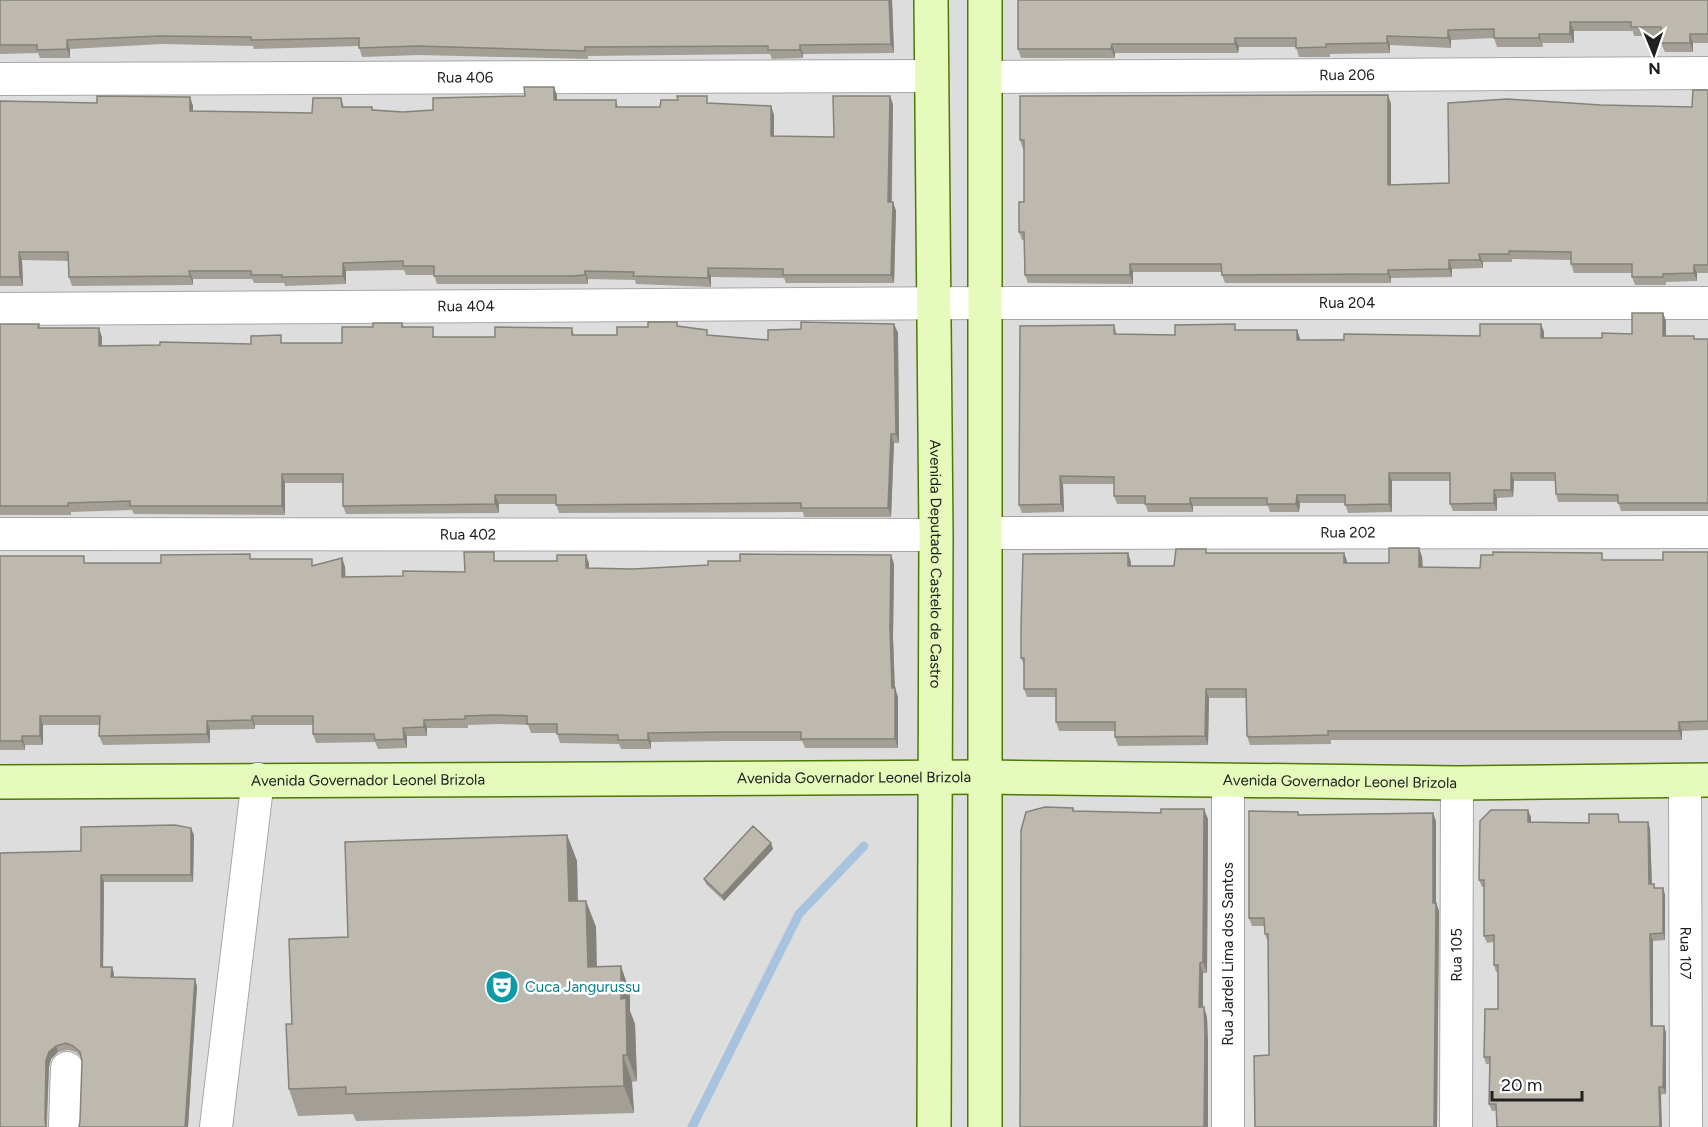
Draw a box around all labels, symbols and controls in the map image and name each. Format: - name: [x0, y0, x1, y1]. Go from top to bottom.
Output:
- north arrow: [1624, 24, 1684, 84]
- text: N: [1648, 59, 1661, 78]
- street label: Rua 206: [1319, 66, 1375, 84]
- street label: Rua 406: [437, 68, 494, 87]
- street label: Rua 204: [1319, 294, 1375, 312]
- street label: Rua 404: [437, 297, 495, 315]
- street label: Avenida Deputado Castelo de Castro: [926, 439, 945, 689]
- street label: Rua 202: [1320, 523, 1376, 542]
- street label: Rua 402: [440, 525, 496, 544]
- street label: Avenida Governador Leonel Brizola: [737, 768, 971, 787]
- street label: Avenida Governador Leonel Brizola: [251, 771, 485, 790]
- street label: Avenida Governador Leonel Brizola: [1223, 771, 1457, 792]
- street label: Rua Jardel Lima dos Santos: [1219, 862, 1237, 1046]
- street label: Rua 107: [1676, 926, 1695, 980]
- street label: Rua 105: [1447, 928, 1466, 982]
- theatre icon: Cuca Jangurussu: [484, 969, 520, 1005]
- place label: Cuca Jangurussu: [525, 978, 640, 996]
- scale bar: [1492, 1064, 1582, 1102]
- text: 20 m: [1501, 1074, 1542, 1096]

